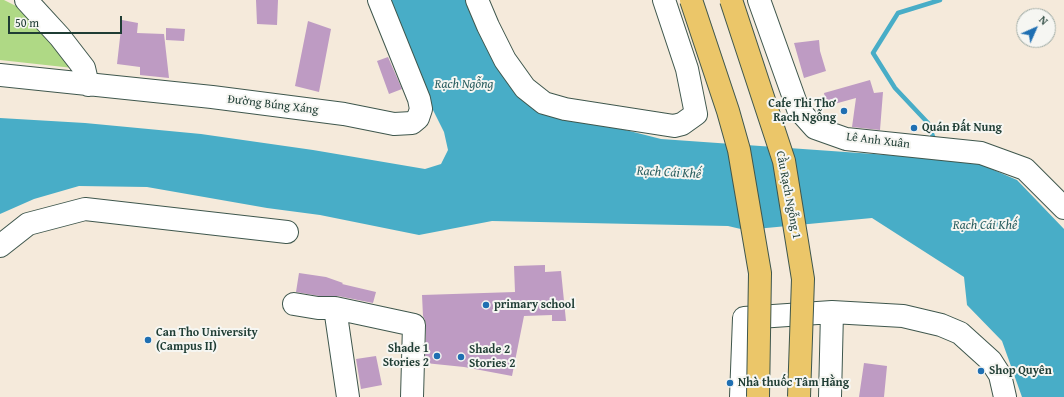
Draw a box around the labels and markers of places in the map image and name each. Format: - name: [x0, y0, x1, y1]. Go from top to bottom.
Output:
- place label: Cafe Thi Thơ Rạch Ngỗng: [768, 97, 836, 125]
- marker: Cafe Thi Thơ Rạch Ngỗng: [839, 106, 849, 116]
- place label: Quán Đất Nung: [922, 121, 1002, 135]
- marker: Quán Đất Nung: [909, 123, 919, 133]
- place label: primary school: [494, 298, 575, 312]
- marker: primary school: [481, 300, 491, 310]
- place label: Can Tho University (Campus II): [156, 326, 258, 354]
- marker: Can Tho University (Campus II): [143, 335, 153, 345]
- place label: Shade 1 Stories 2: [383, 342, 429, 370]
- place label: Shade 2 Stories 2: [469, 343, 515, 371]
- marker: Shade 1 Stories 2: [432, 351, 442, 361]
- marker: Shade 2 Stories 2: [456, 352, 466, 362]
- place label: Shop Quyên: [989, 364, 1052, 378]
- marker: Shop Quyên: [976, 366, 986, 376]
- place label: Nhà thuốc Tâm Hằng: [738, 376, 849, 390]
- marker: Nhà thuốc Tâm Hằng: [725, 378, 735, 388]

